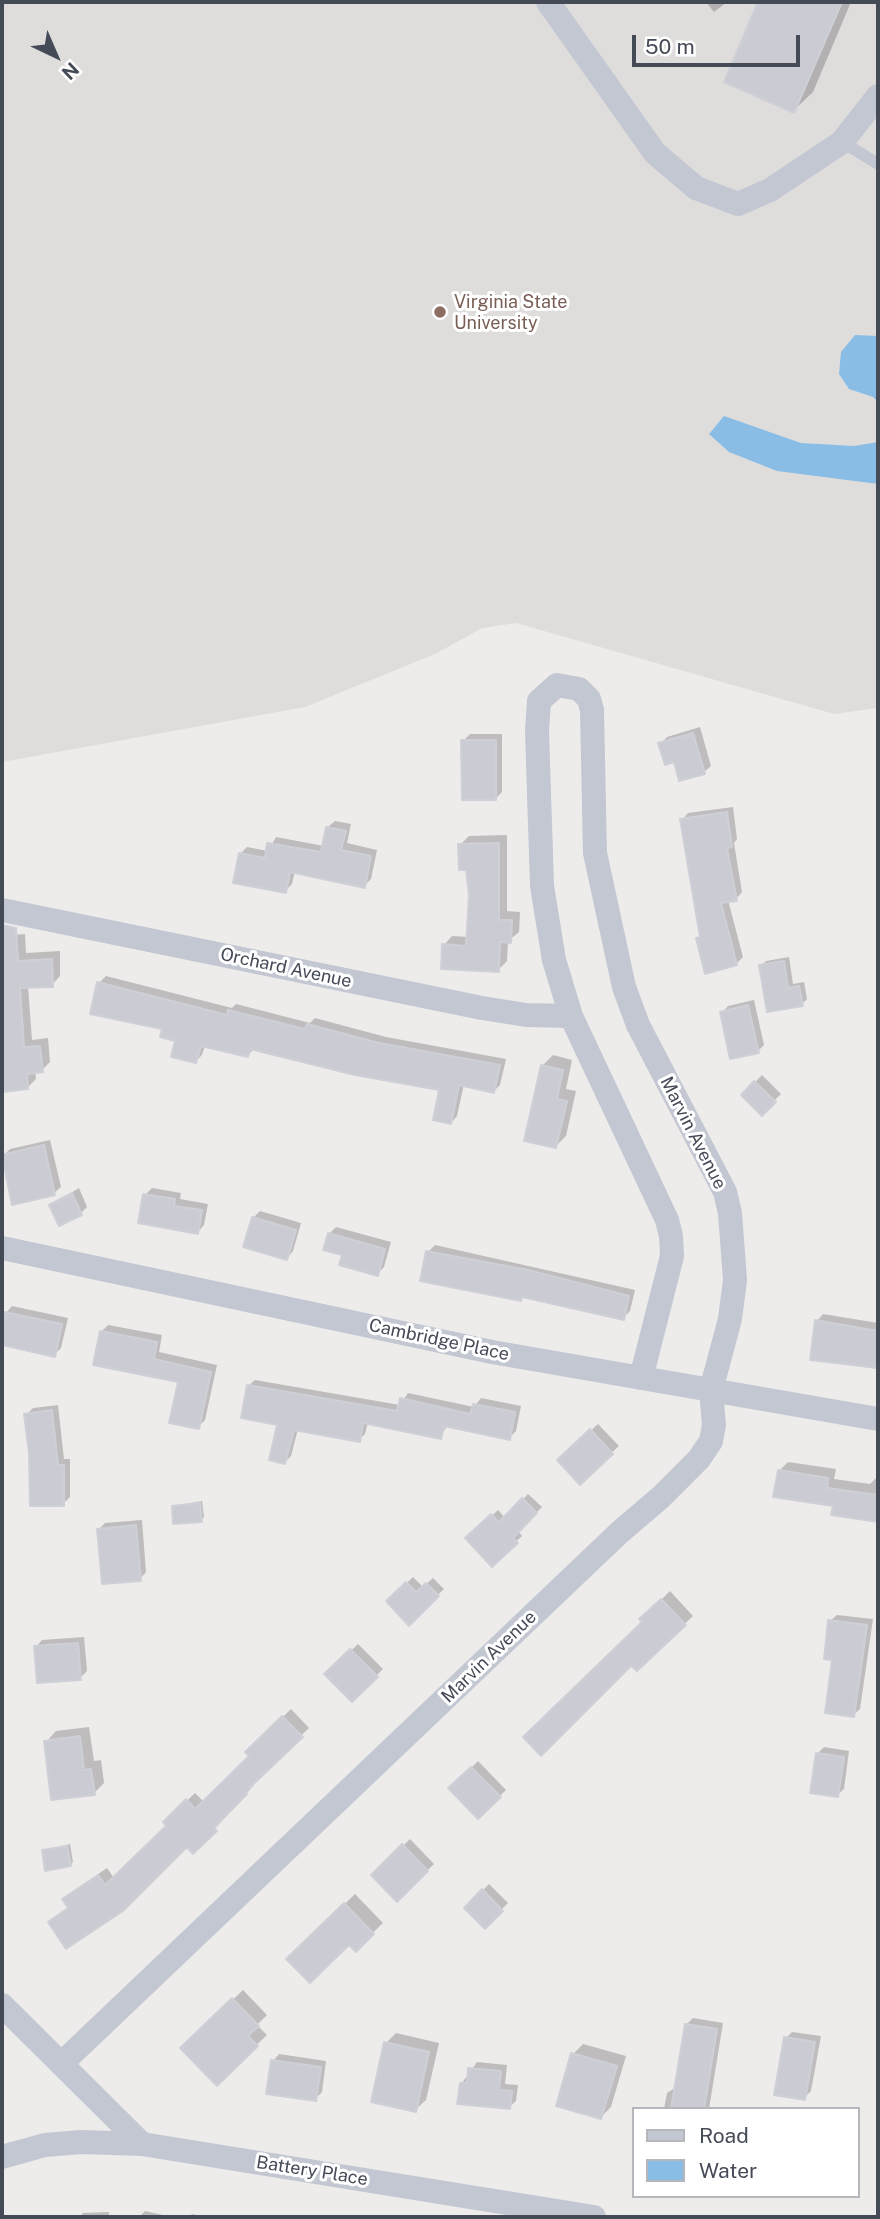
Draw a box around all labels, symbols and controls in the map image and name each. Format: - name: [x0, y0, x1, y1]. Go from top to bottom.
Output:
- north arrow: [21, 21, 91, 91]
- scale bar: [635, 21, 803, 65]
- text: 50 m: [645, 34, 695, 59]
- text: N: [58, 58, 84, 84]
- place label: Virginia State University: [454, 291, 568, 334]
- marker: Virginia State University: [432, 304, 448, 320]
- street label: Orchard Avenue: [218, 944, 354, 992]
- street label: Marvin Avenue: [655, 1073, 731, 1193]
- street label: Cambridge Place: [367, 1315, 511, 1365]
- street label: Marvin Avenue: [437, 1606, 541, 1708]
- legend: [632, 2107, 859, 2198]
- text: Road: [699, 2123, 749, 2148]
- street label: Battery Place: [255, 2152, 369, 2190]
- text: Water: [699, 2158, 757, 2183]

